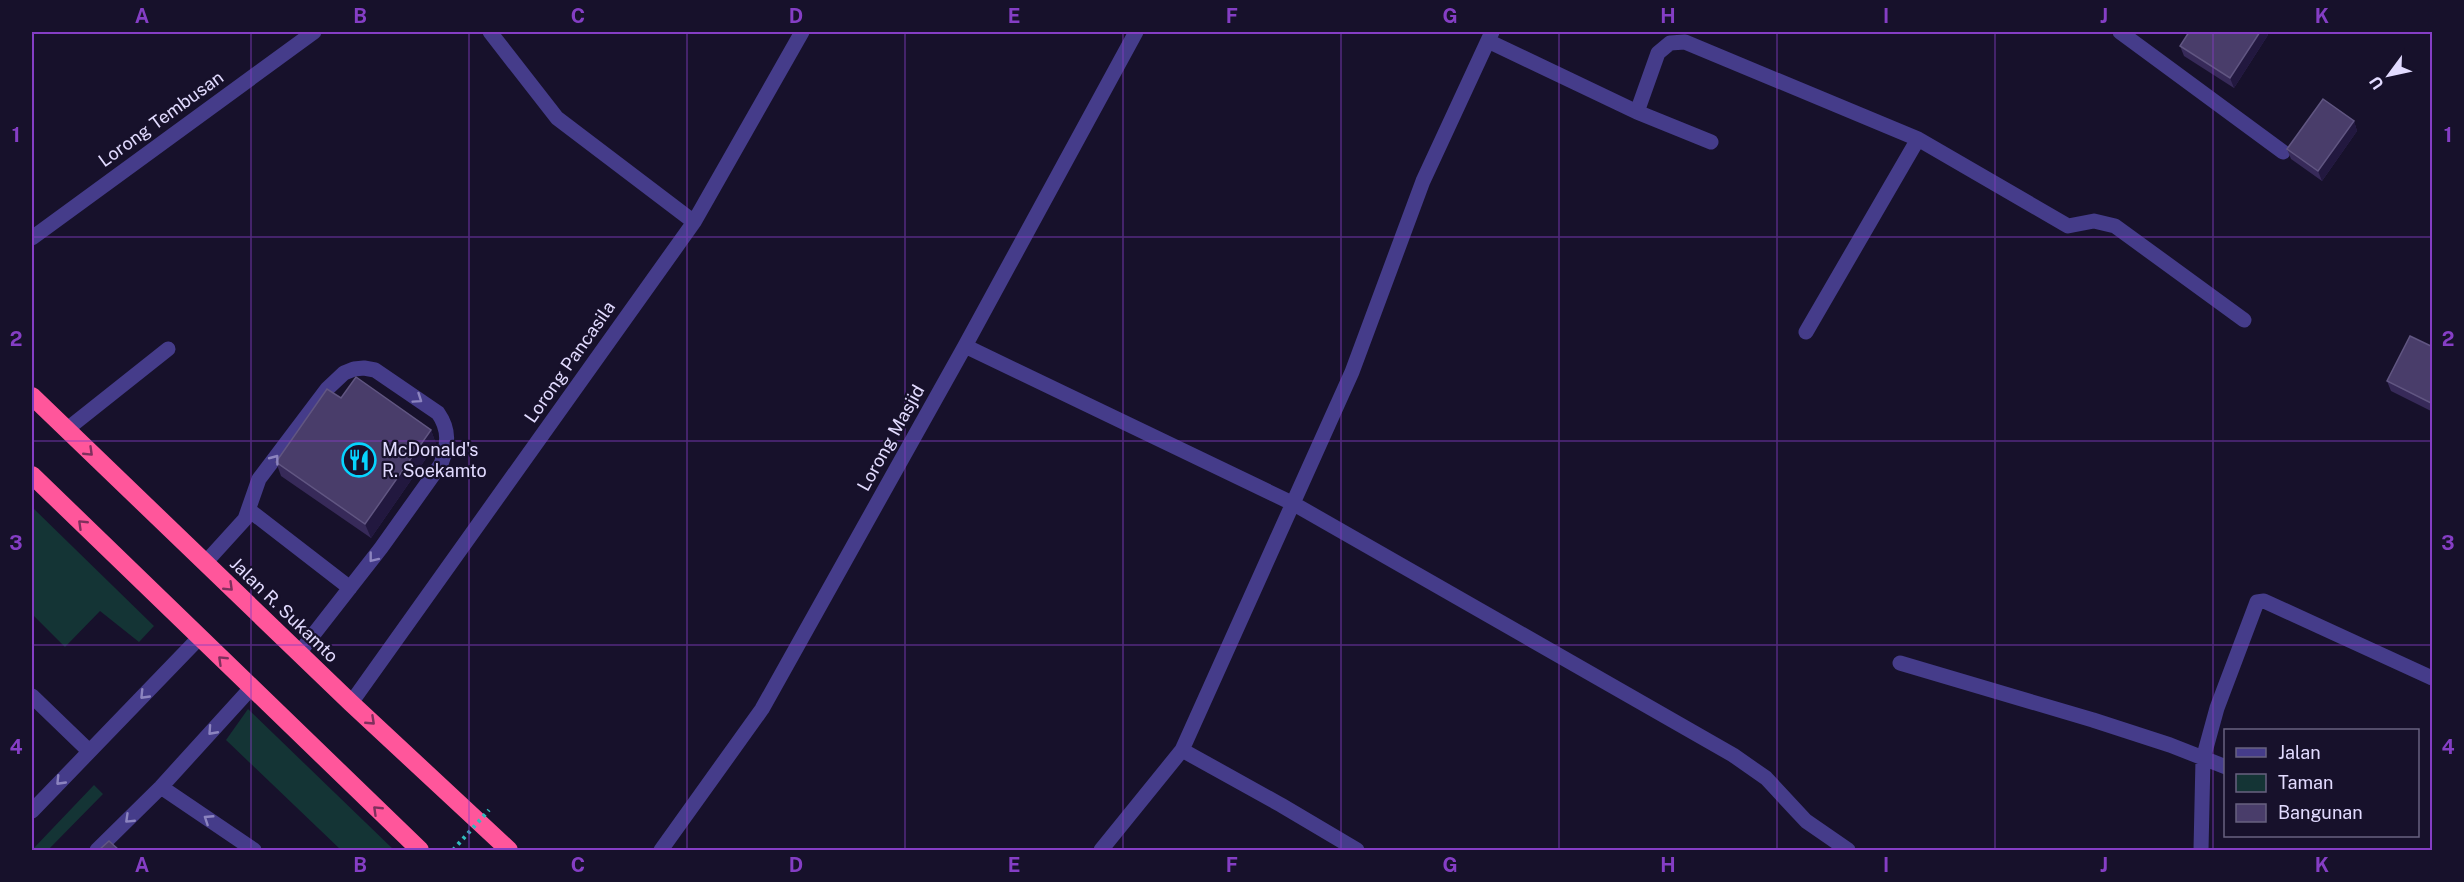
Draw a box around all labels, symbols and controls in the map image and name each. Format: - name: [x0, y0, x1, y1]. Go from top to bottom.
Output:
- text: A: [135, 4, 149, 28]
- text: B: [353, 4, 367, 28]
- text: C: [571, 4, 585, 28]
- text: D: [789, 4, 803, 28]
- text: E: [1008, 4, 1020, 28]
- text: F: [1226, 4, 1238, 28]
- text: G: [1442, 4, 1458, 28]
- text: H: [1660, 4, 1676, 28]
- text: I: [1883, 4, 1889, 28]
- text: J: [2100, 4, 2108, 28]
- text: K: [2315, 4, 2329, 28]
- north arrow: [2359, 45, 2419, 105]
- street label: Lorong Tembusan: [94, 66, 227, 171]
- text: U: [2366, 73, 2388, 93]
- text: 1: [12, 123, 20, 147]
- text: 1: [2444, 123, 2452, 147]
- street label: Lorong Pancasila: [520, 297, 619, 426]
- text: 2: [10, 327, 22, 351]
- text: 2: [2442, 327, 2454, 351]
- street label: Lorong Masjid: [853, 381, 928, 495]
- one-way arrow: [412, 392, 423, 403]
- place label: McDonald's R. Soekamto: [382, 439, 487, 481]
- restaurant icon: McDonald's R. Soekamto: [341, 442, 377, 478]
- one-way arrow: [81, 444, 92, 455]
- one-way arrow: [267, 454, 278, 465]
- one-way arrow: [78, 521, 89, 532]
- text: 3: [9, 531, 23, 555]
- text: 3: [2441, 531, 2455, 555]
- one-way arrow: [369, 552, 380, 563]
- street label: Jalan R. Sukamto: [226, 553, 343, 667]
- one-way arrow: [222, 579, 233, 590]
- one-way arrow: [219, 656, 229, 667]
- one-way arrow: [141, 688, 152, 699]
- one-way arrow: [364, 714, 374, 725]
- one-way arrow: [208, 725, 219, 735]
- legend: [2224, 729, 2419, 837]
- text: 4: [9, 735, 23, 759]
- text: 4: [2441, 735, 2455, 759]
- text: Jalan: [2278, 742, 2321, 763]
- text: Taman: [2278, 772, 2333, 793]
- one-way arrow: [57, 774, 68, 785]
- text: Bangunan: [2278, 802, 2363, 823]
- one-way arrow: [374, 806, 384, 817]
- one-way arrow: [126, 812, 136, 823]
- one-way arrow: [204, 814, 214, 826]
- text: A: [135, 853, 149, 877]
- text: B: [353, 853, 367, 877]
- text: C: [571, 853, 585, 877]
- text: D: [789, 853, 803, 877]
- text: E: [1008, 853, 1020, 877]
- text: F: [1226, 853, 1238, 877]
- text: G: [1442, 853, 1458, 877]
- text: H: [1660, 853, 1676, 877]
- text: I: [1883, 853, 1889, 877]
- text: J: [2100, 853, 2108, 877]
- text: K: [2315, 853, 2329, 877]

